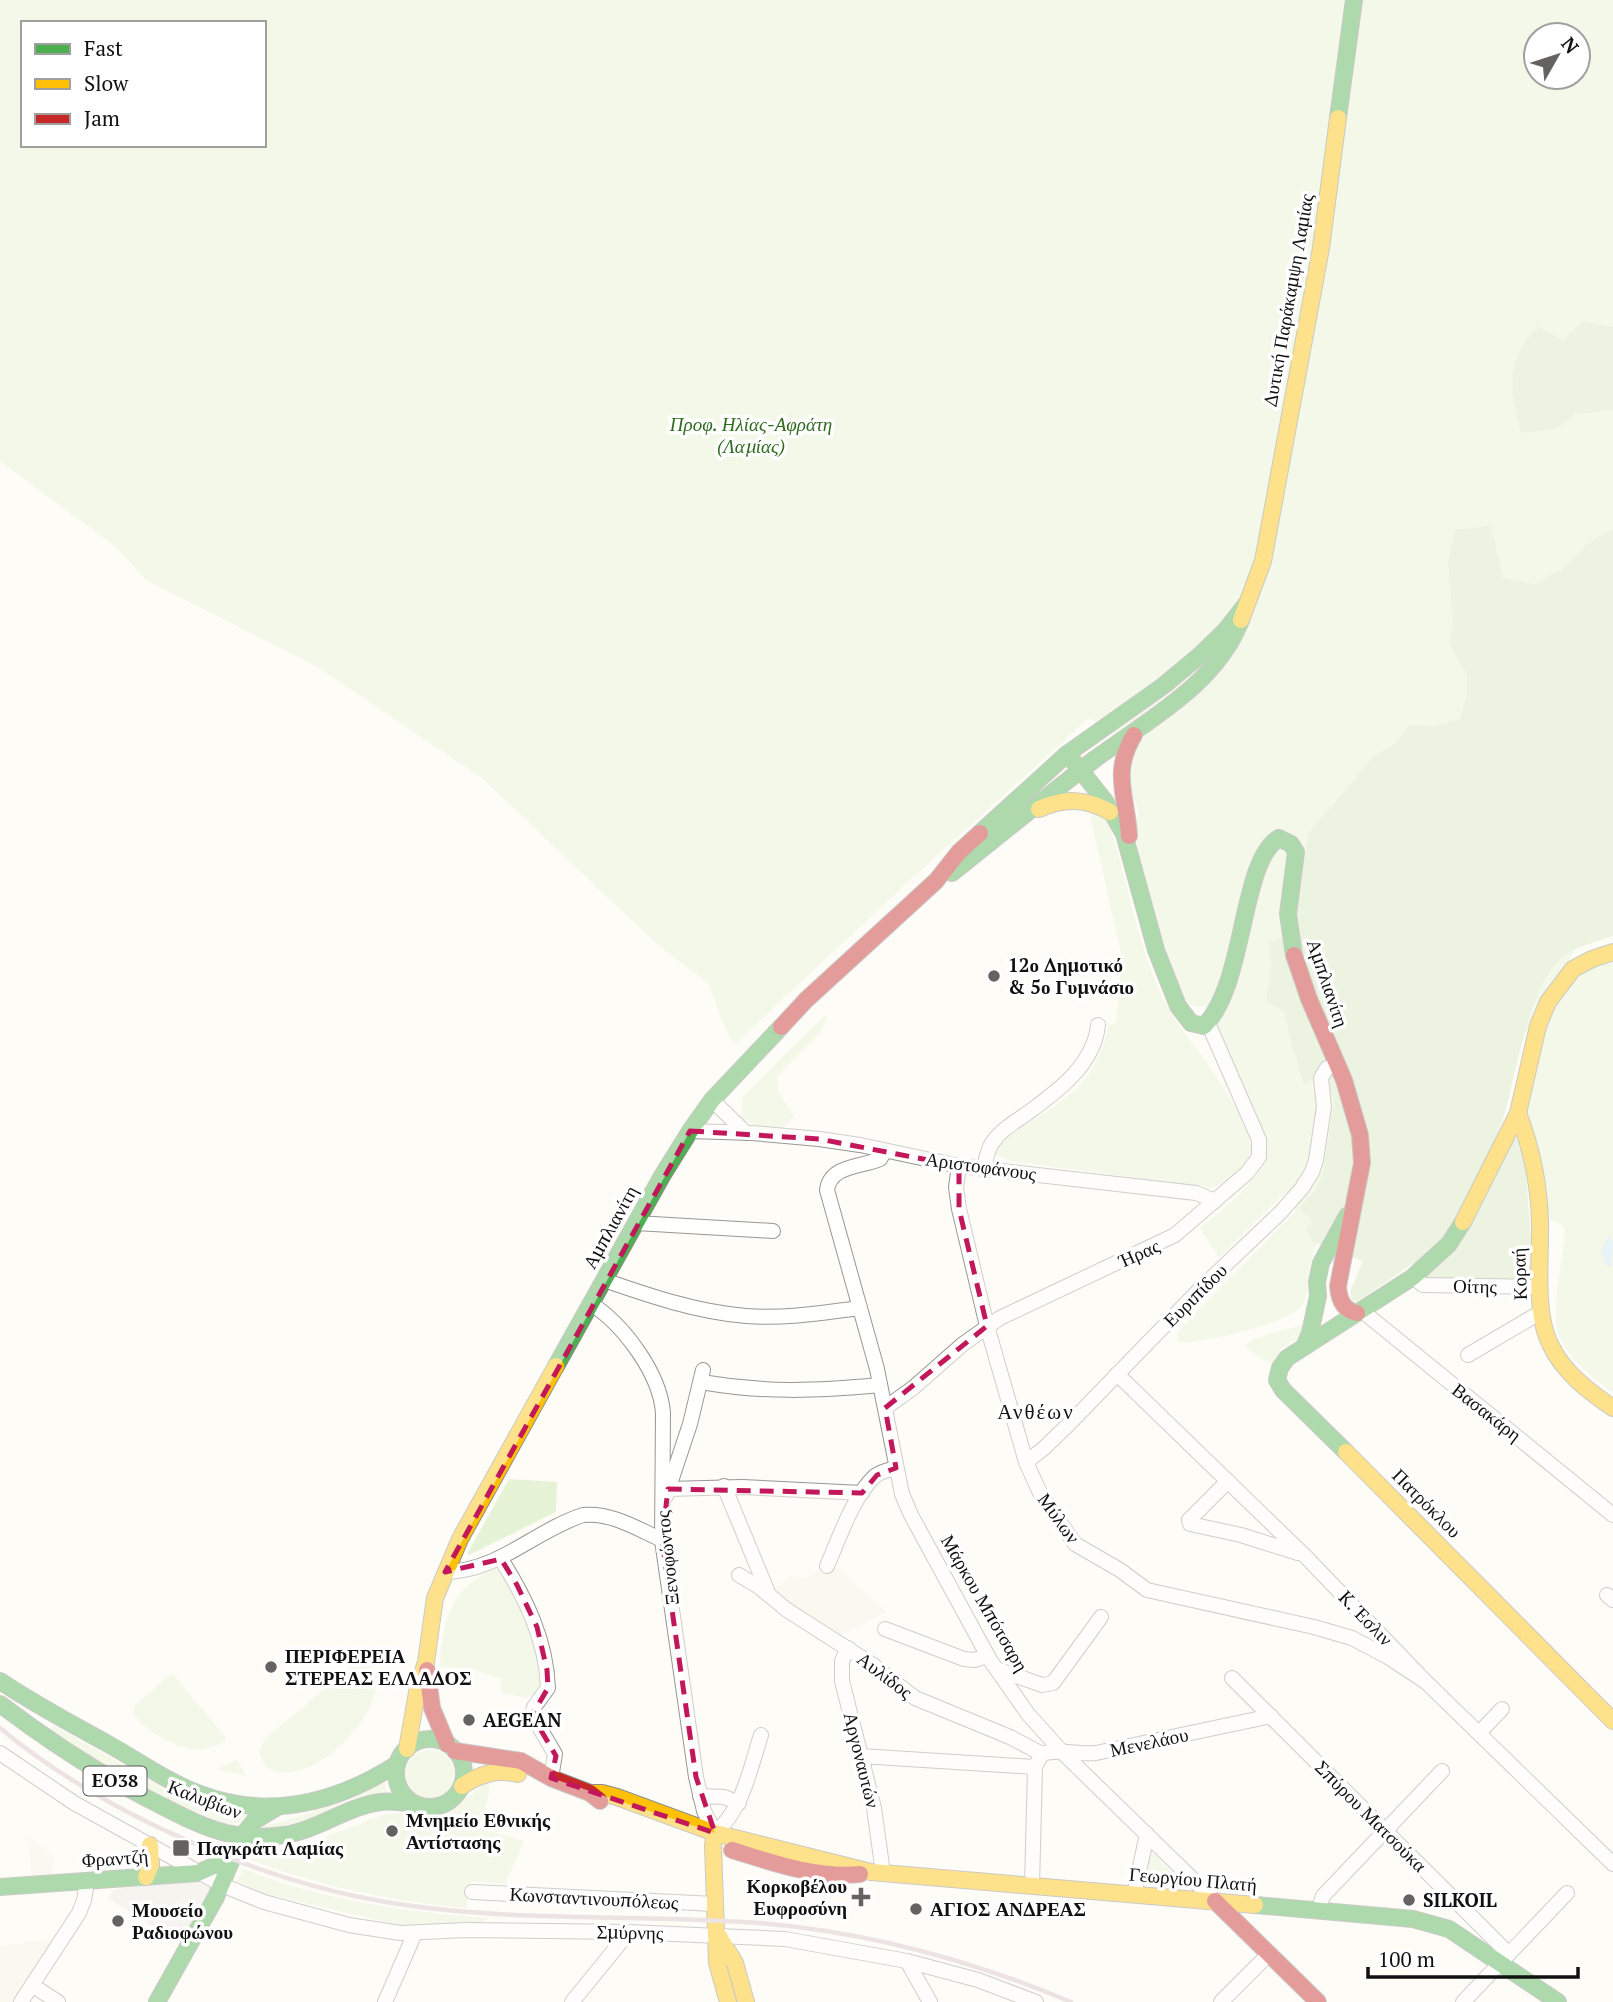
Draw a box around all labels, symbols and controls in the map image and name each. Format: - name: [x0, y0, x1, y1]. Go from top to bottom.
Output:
- legend: [21, 21, 266, 147]
- north arrow: [1522, 21, 1592, 91]
- text: N: [1556, 32, 1585, 59]
- text: Fast: [84, 34, 123, 62]
- text: Slow: [84, 69, 129, 97]
- text: Jam: [84, 104, 120, 132]
- street label: Δυτική Παράκαμψη Λαμίας: [1256, 191, 1319, 408]
- park label: Προφ. Ηλίας-Αφράτη (Λαμίας): [669, 411, 832, 458]
- street label: Αμπλιανίτη: [1302, 935, 1355, 1030]
- place label: 12ο Δημοτικό & 5ο Γυμνάσιο: [1008, 952, 1134, 999]
- marker: 12ο Δημοτικό & 5ο Γυμνάσιο: [986, 968, 1002, 984]
- street label: Αριστοφάνους: [924, 1145, 1039, 1186]
- street label: Αμπλιανίτη: [576, 1181, 643, 1273]
- street label: Ήρας: [1113, 1232, 1164, 1273]
- street label: Κοραή: [1505, 1247, 1532, 1301]
- street label: Ευριπίδου: [1157, 1257, 1232, 1332]
- street label: Οίτης: [1453, 1273, 1498, 1298]
- street label: Βασακάρη: [1447, 1377, 1527, 1447]
- district label: Ανθέων: [997, 1397, 1075, 1425]
- street label: Πατρόκλου: [1387, 1463, 1467, 1543]
- street label: Μύλων: [1033, 1487, 1086, 1548]
- street label: Ξενοφώντος: [649, 1509, 684, 1607]
- street label: Μάρκου Μπότσαρη: [936, 1530, 1035, 1676]
- street label: K. Έσλιν: [1334, 1585, 1399, 1651]
- place label: ΠΕΡΙΦΕΡΕΙΑ ΣΤΕΡΕΑΣ ΕΛΛΑΔΟΣ: [285, 1643, 472, 1690]
- street label: Αυλίδος: [852, 1646, 919, 1704]
- marker: ΠΕΡΙΦΕΡΕΙΑ ΣΤΕΡΕΑΣ ΕΛΛΑΔΟΣ: [263, 1659, 279, 1675]
- place label: AEGEAN: [483, 1707, 562, 1732]
- street label: Αργοναυτών: [839, 1709, 887, 1811]
- marker: AEGEAN: [461, 1712, 477, 1728]
- street label: Μενελάου: [1107, 1721, 1190, 1762]
- street label: Σπύρου Ματσούκα: [1310, 1754, 1433, 1877]
- road number: ΕΟ38: [83, 1766, 146, 1796]
- street label: Καλυβίων: [165, 1773, 246, 1824]
- place label: Μνημείο Εθνικής Αντίστασης: [406, 1807, 551, 1854]
- marker: Μνημείο Εθνικής Αντίστασης: [384, 1823, 400, 1839]
- place label: Παγκράτι Λαμίας: [197, 1835, 344, 1860]
- marker: Παγκράτι Λαμίας: [171, 1838, 191, 1858]
- street label: Φραντζή: [81, 1843, 149, 1872]
- street label: Γεωργίου Πλατή: [1128, 1860, 1258, 1897]
- place label: Κορκοβέλου Ευφροσύνη: [747, 1873, 847, 1920]
- street label: Κωνσταντινουπόλεως: [509, 1881, 680, 1914]
- place label: SILKOIL: [1423, 1887, 1497, 1912]
- marker: Κορκοβέλου Ευφροσύνη: [853, 1889, 869, 1905]
- marker: SILKOIL: [1401, 1892, 1417, 1908]
- place label: ΑΓΙΟΣ ΑΝΔΡΕΑΣ: [930, 1896, 1086, 1921]
- place label: Μουσείο Ραδιοφώνου: [132, 1897, 233, 1944]
- marker: ΑΓΙΟΣ ΑΝΔΡΕΑΣ: [908, 1901, 924, 1917]
- marker: Μουσείο Ραδιοφώνου: [110, 1913, 126, 1929]
- street label: Σμύρνης: [596, 1918, 664, 1945]
- scale bar: [1368, 1936, 1578, 1980]
- text: 100 m: [1378, 1945, 1435, 1973]

